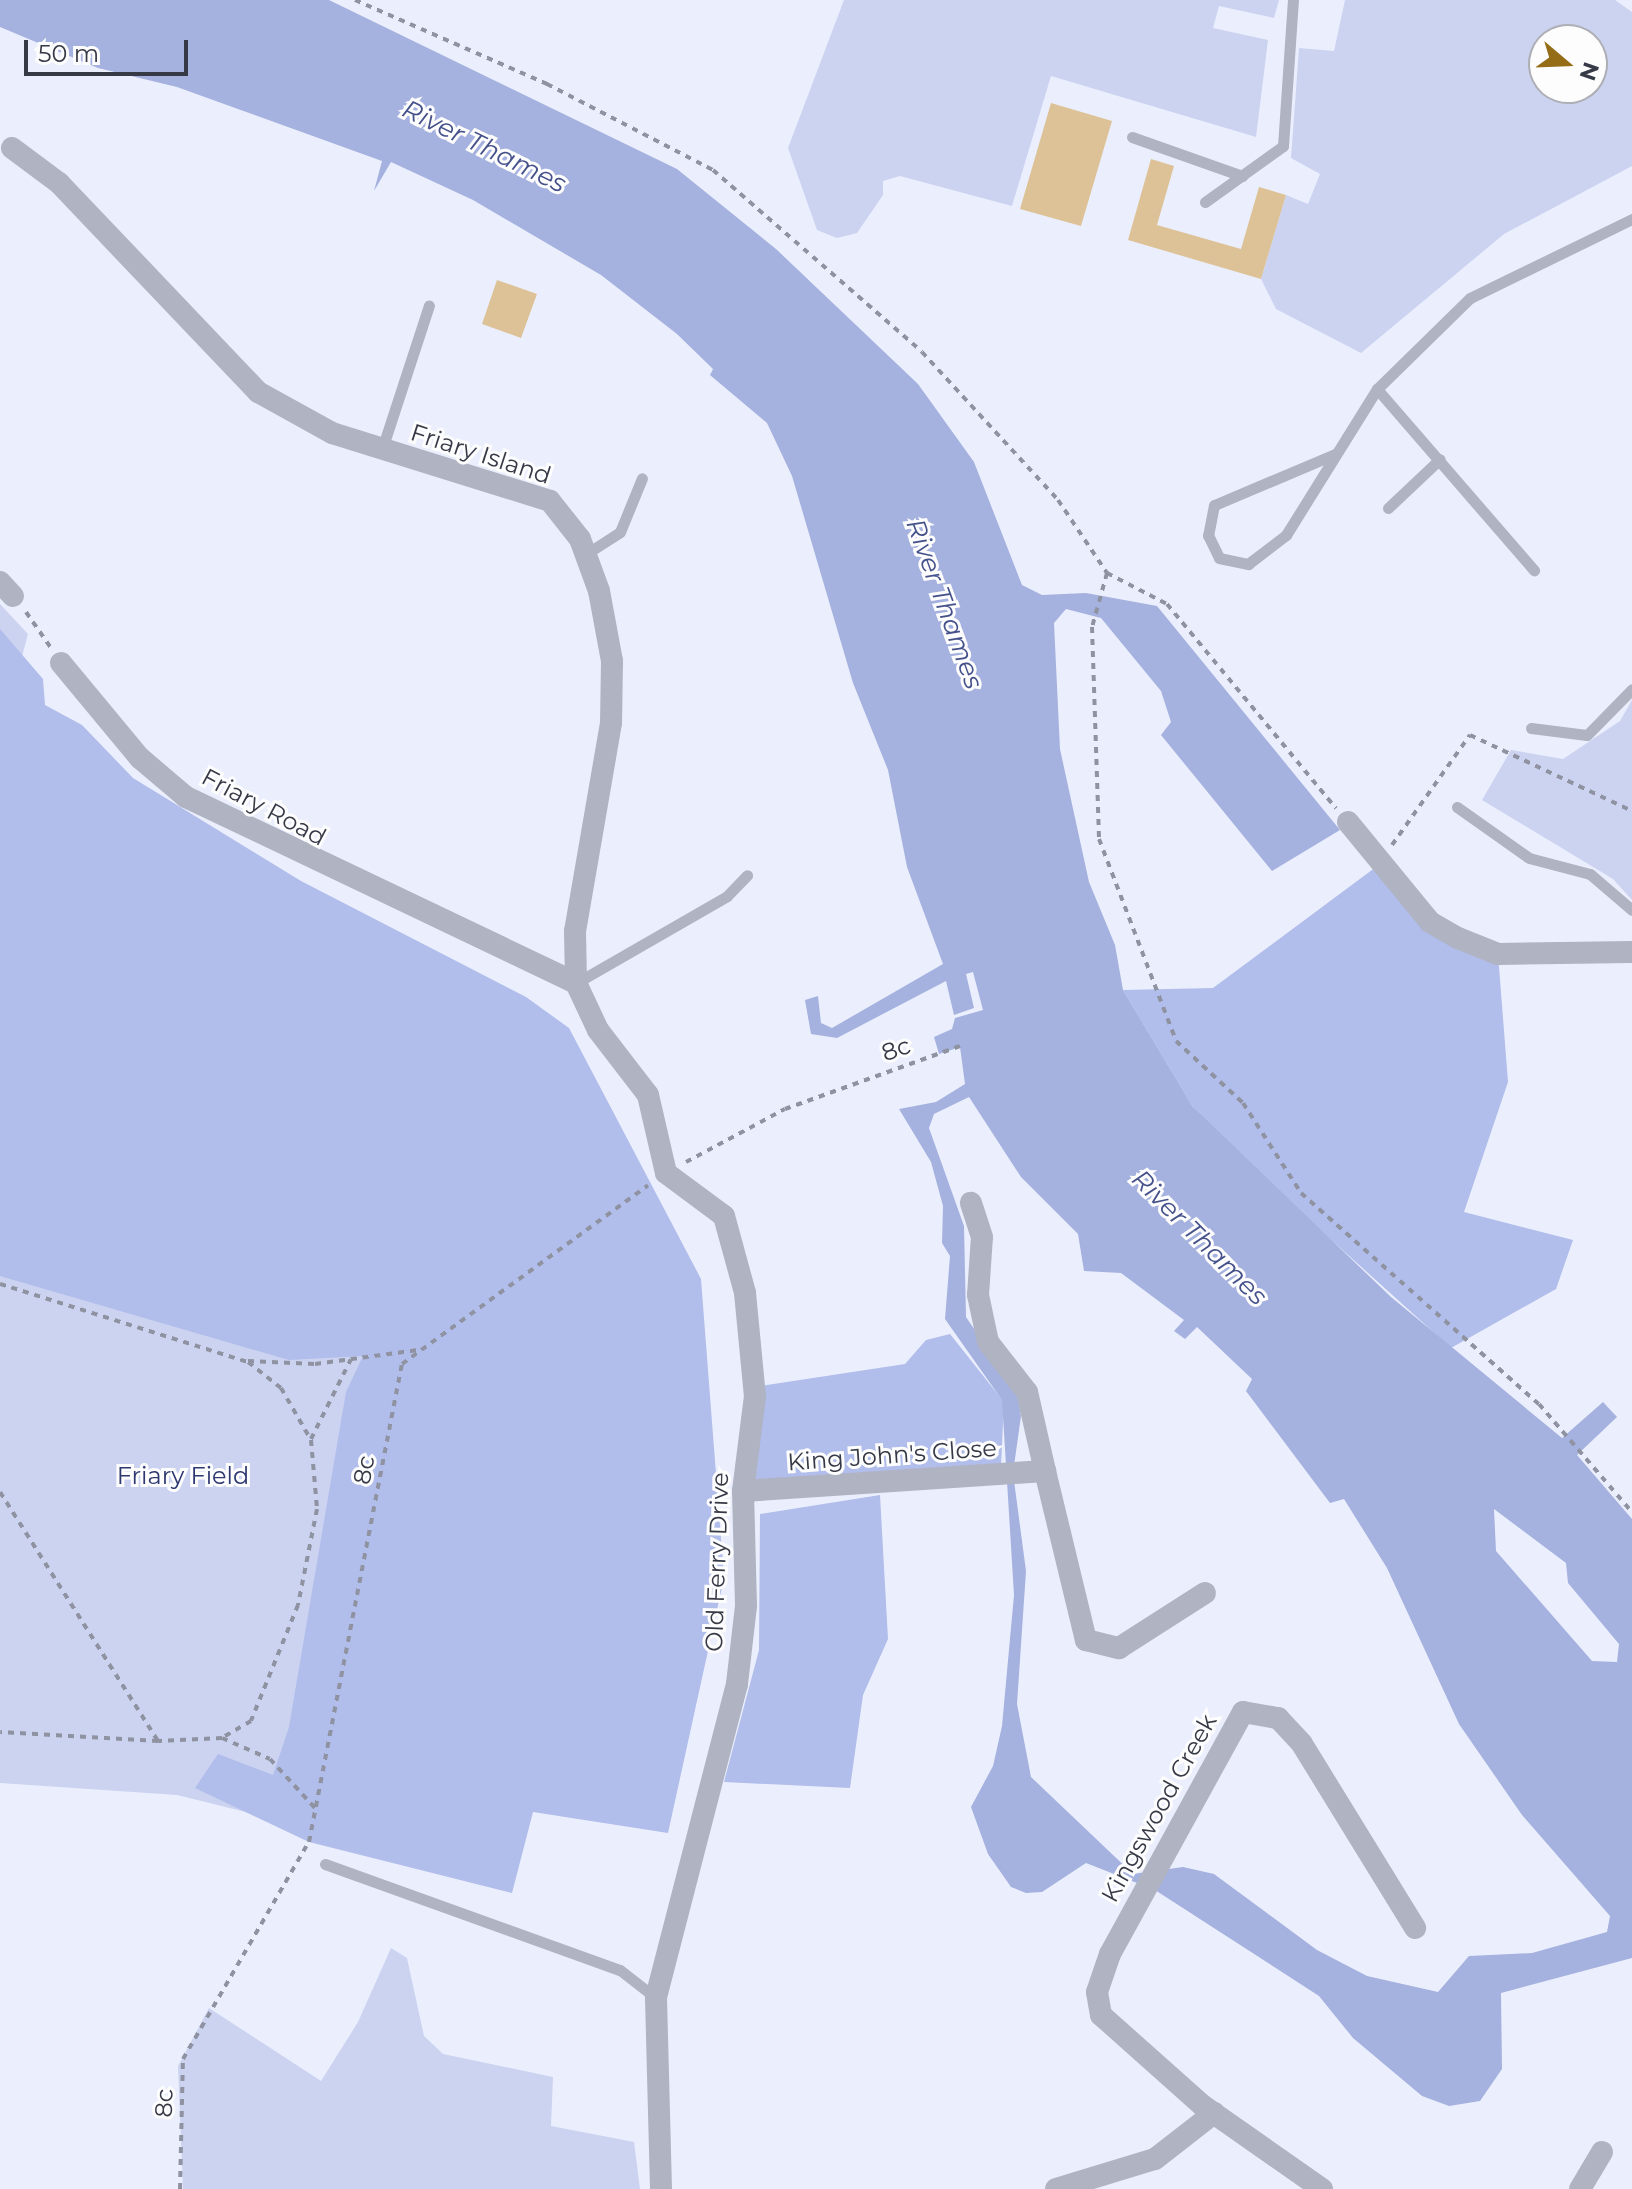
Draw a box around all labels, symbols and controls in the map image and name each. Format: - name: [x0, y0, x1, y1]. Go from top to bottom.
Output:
- scale bar: [28, 24, 192, 74]
- north arrow: [1528, 24, 1608, 104]
- text: 50 m: [38, 39, 99, 68]
- text: N: [1574, 59, 1605, 84]
- water label: River Thames: [397, 94, 571, 200]
- street label: Friary Island: [407, 418, 555, 490]
- water label: River Thames: [899, 515, 989, 693]
- street label: Friary Road: [197, 762, 331, 852]
- street label: 8c: [878, 1031, 914, 1067]
- water label: River Thames: [1125, 1164, 1273, 1312]
- street label: King John's Close: [786, 1433, 998, 1477]
- street label: 8c: [347, 1453, 381, 1487]
- park label: Friary Field: [117, 1462, 249, 1490]
- street label: Old Ferry Drive: [699, 1472, 735, 1652]
- street label: Kingswood Creek: [1095, 1709, 1223, 1907]
- street label: 8c: [149, 2088, 179, 2118]

